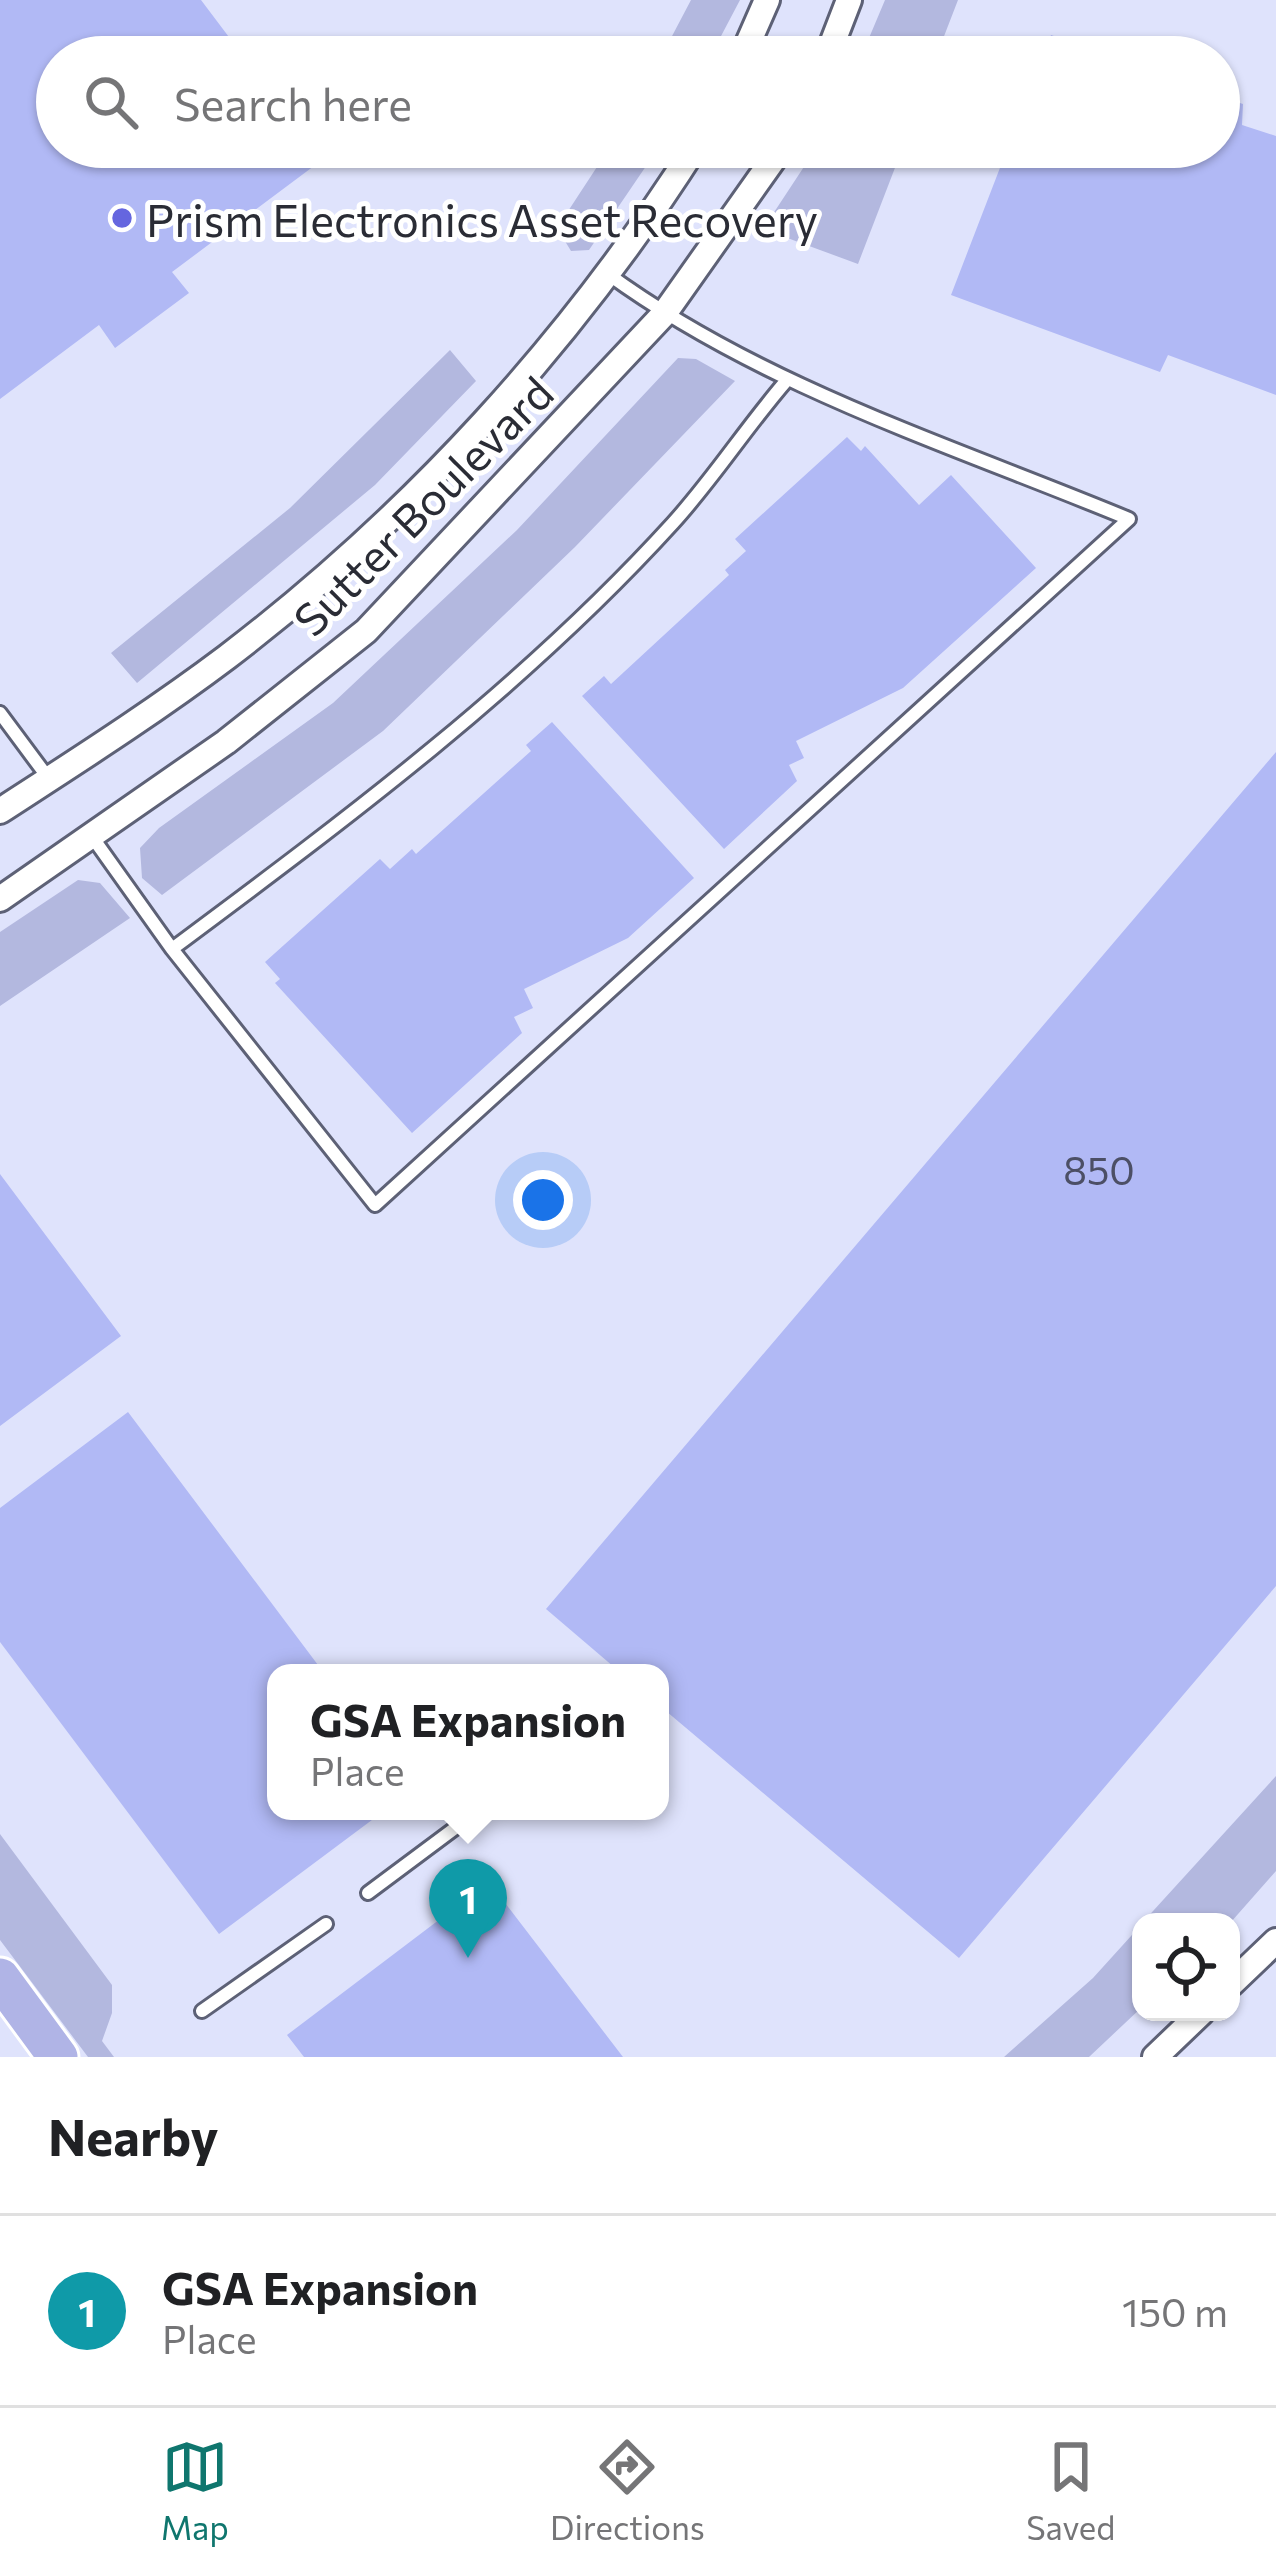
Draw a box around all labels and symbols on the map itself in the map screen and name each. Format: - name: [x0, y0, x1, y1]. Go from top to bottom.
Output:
- place label: Prism Electronics Asset Recovery: [146, 191, 818, 246]
- marker: Prism Electronics Asset Recovery: [109, 205, 135, 231]
- street label: Sutter Boulevard: [281, 364, 563, 646]
- house number: 850: [1063, 1145, 1135, 1193]
- your location: [513, 1170, 573, 1230]
- pin: 1: [429, 1859, 507, 1958]

